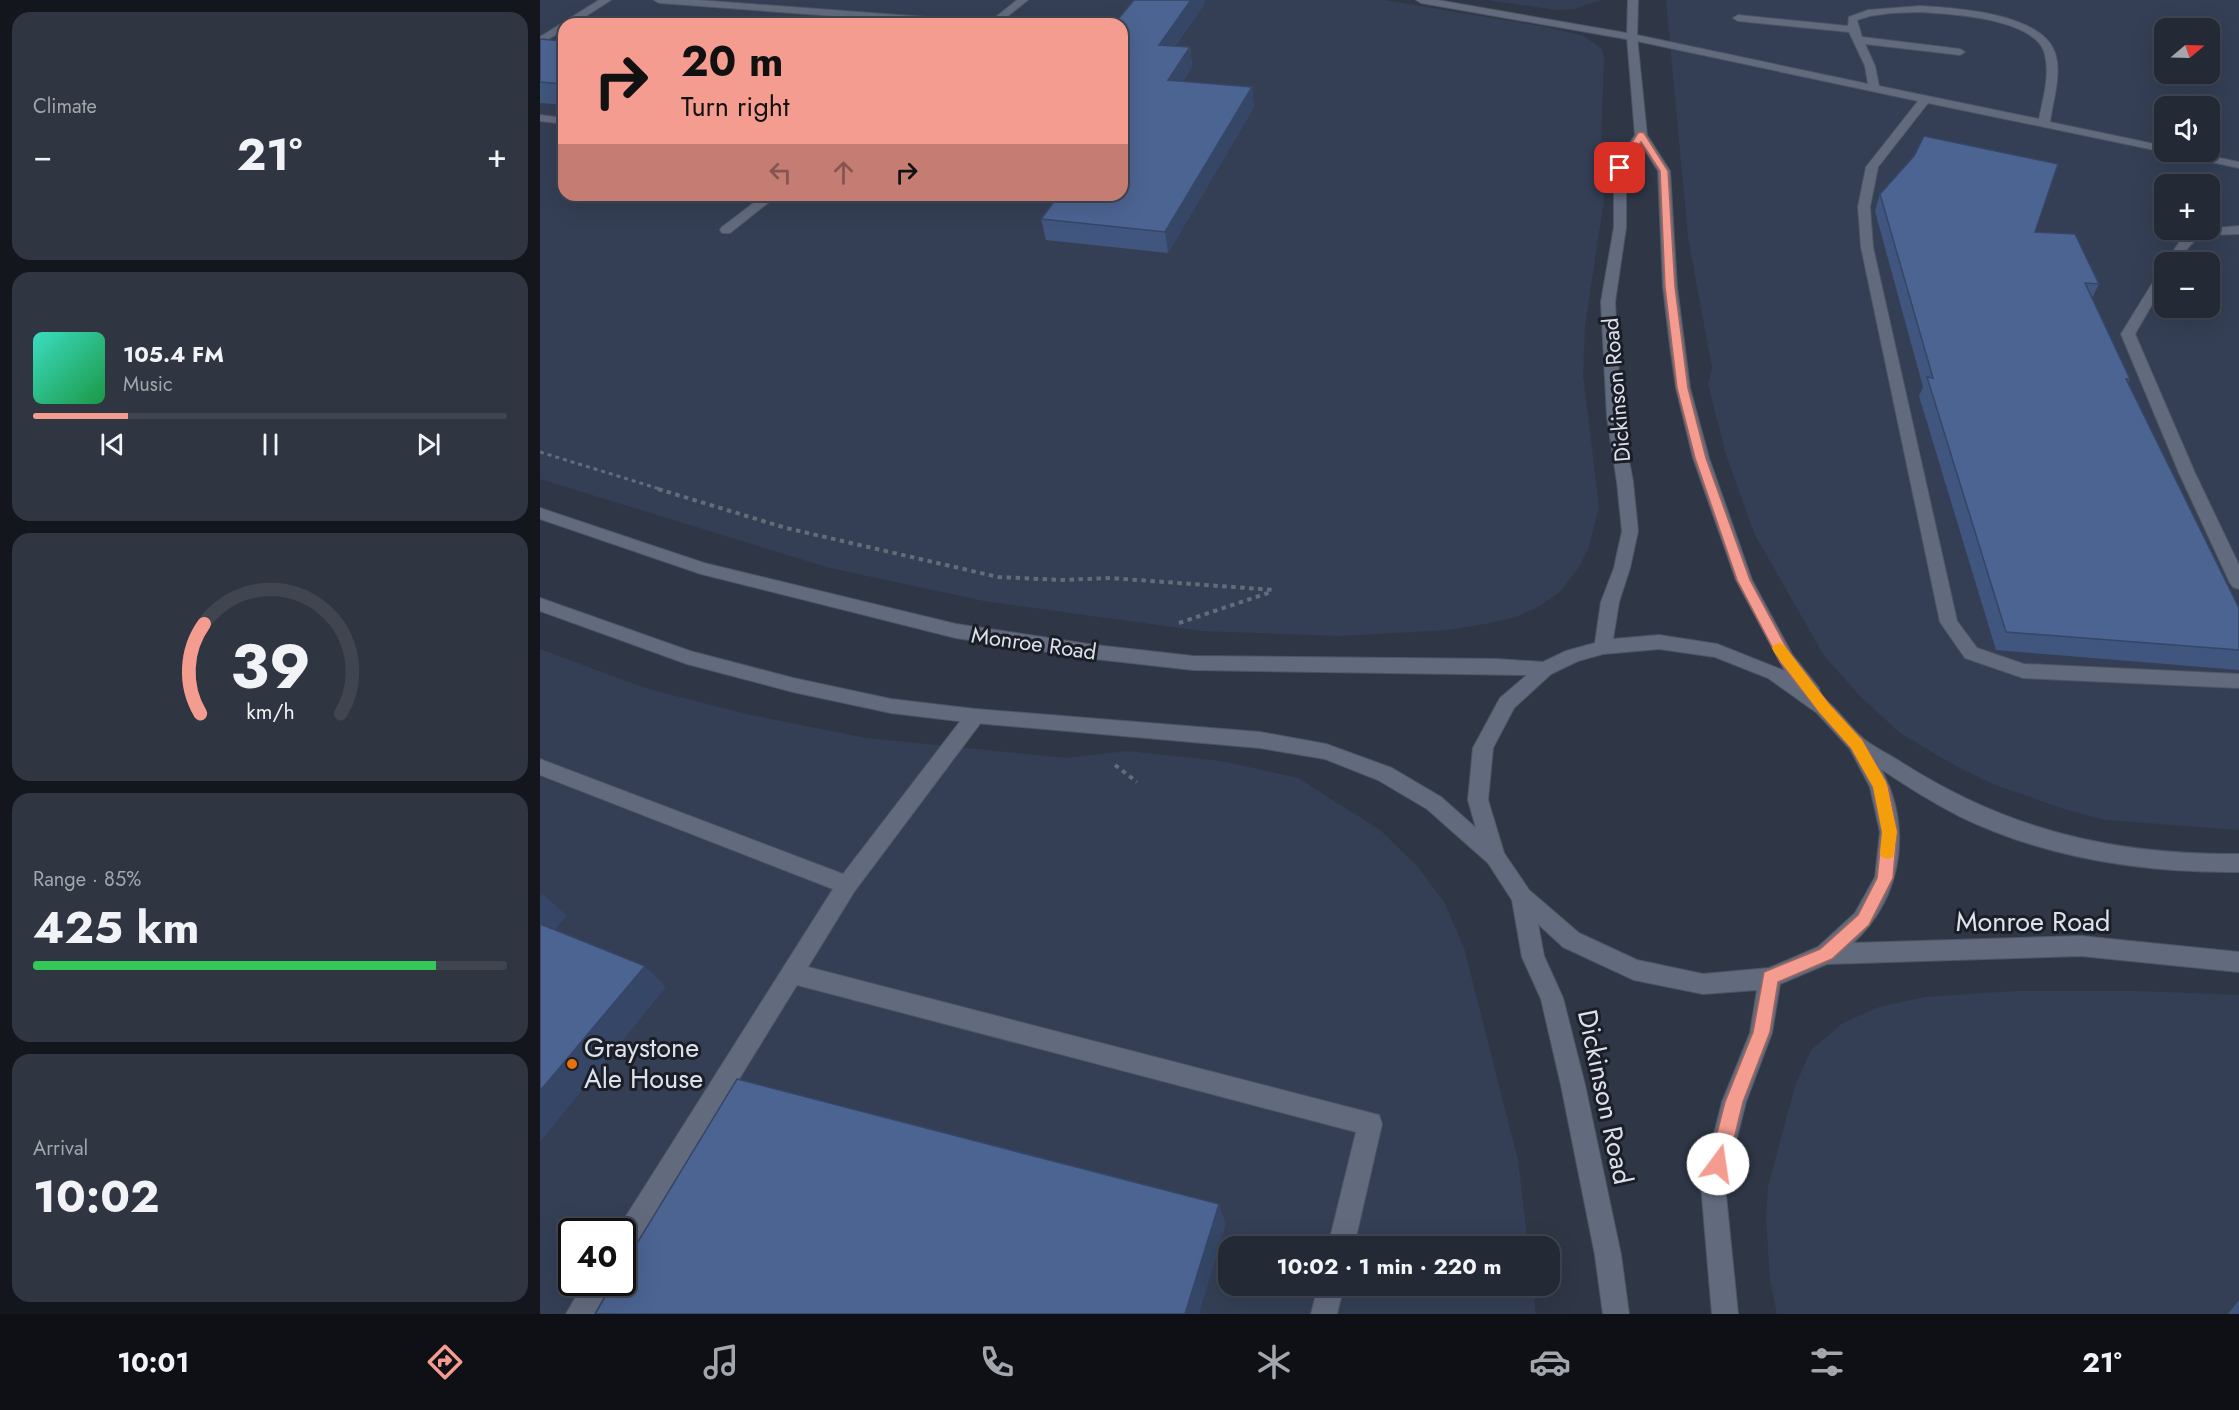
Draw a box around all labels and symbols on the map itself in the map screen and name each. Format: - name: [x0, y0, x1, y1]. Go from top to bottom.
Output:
- north arrow: [2154, 18, 2220, 84]
- pin: [1594, 142, 1645, 193]
- street label: Dickinson Road: [1594, 317, 1638, 463]
- street label: Monroe Road: [969, 618, 1099, 668]
- street label: Monroe Road: [1956, 902, 2110, 941]
- street label: Dickinson Road: [1568, 1006, 1643, 1188]
- place label: Graystone Ale House: [584, 1028, 703, 1098]
- marker: Graystone Ale House: [565, 1057, 579, 1071]
- position arrow: [1686, 1132, 1750, 1196]
- speed limit sign: 40: [558, 1218, 636, 1296]

